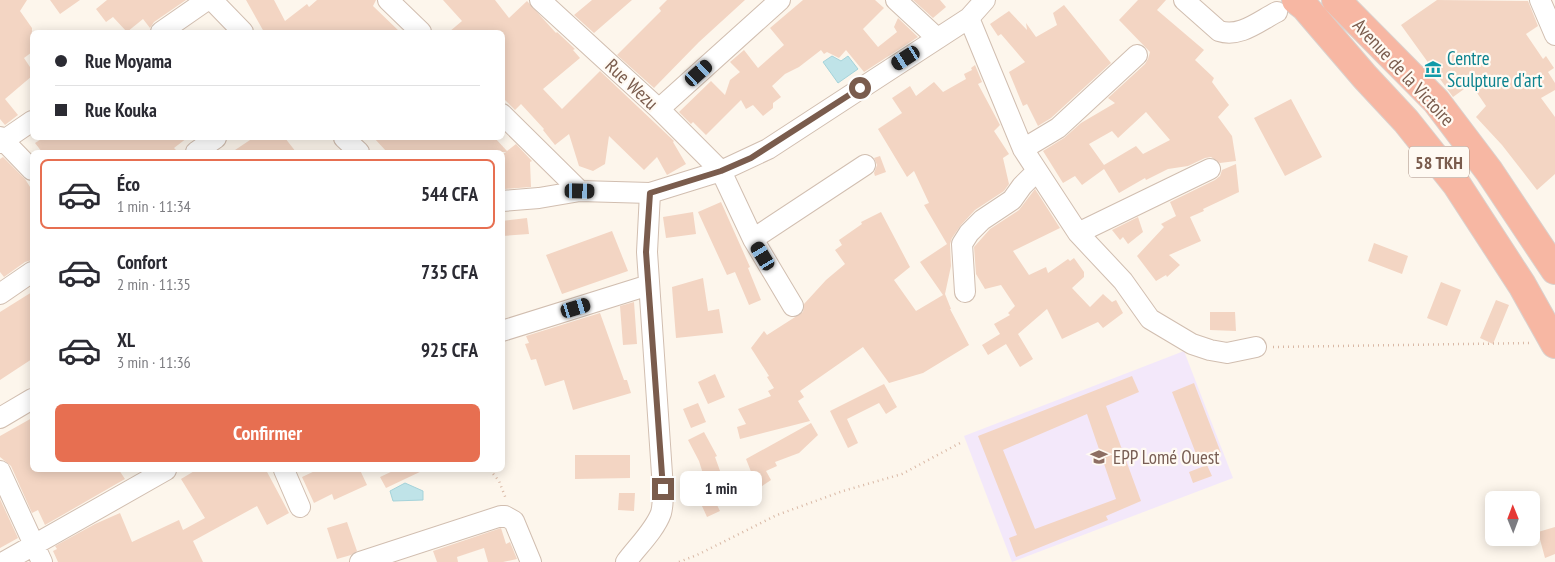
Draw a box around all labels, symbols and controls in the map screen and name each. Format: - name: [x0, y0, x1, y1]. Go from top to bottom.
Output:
- street label: Avenue de la Victoire: [1348, 13, 1460, 131]
- car: [889, 44, 922, 72]
- place label: Centre Sculpture d'art: [1447, 46, 1543, 92]
- text: Rue Moyama: [85, 49, 172, 73]
- street label: Rue Wezu: [600, 53, 664, 115]
- car: [682, 57, 715, 89]
- museum icon: Centre Sculpture d'art: [1423, 59, 1443, 79]
- route start: [849, 77, 871, 99]
- text: Rue Kouka: [85, 98, 157, 122]
- road number: 58 TKH: [1409, 146, 1469, 178]
- icon: car: [57, 172, 102, 217]
- text: Éco: [117, 172, 140, 196]
- text: 544 CFA: [421, 182, 478, 206]
- car: [564, 183, 595, 199]
- text: 1 min · 11:34: [117, 196, 191, 216]
- car: [748, 239, 777, 273]
- icon: car: [57, 250, 102, 295]
- text: Confort: [117, 250, 167, 274]
- text: 735 CFA: [421, 260, 478, 284]
- text: 2 min · 11:35: [117, 274, 191, 294]
- car: [559, 296, 592, 320]
- icon: car: [57, 328, 102, 373]
- text: XL: [117, 328, 135, 352]
- text: 925 CFA: [421, 338, 478, 362]
- text: 3 min · 11:36: [117, 352, 191, 372]
- button: Confirmer: [55, 404, 480, 462]
- place label: EPP Lomé Ouest: [1113, 445, 1220, 469]
- school or university icon: EPP Lomé Ouest: [1089, 447, 1109, 467]
- callout: 1 min: [680, 472, 763, 506]
- route end: [652, 478, 674, 500]
- text: 1 min: [705, 478, 737, 498]
- north arrow: [1485, 491, 1540, 546]
- map controls: [1485, 491, 1540, 546]

